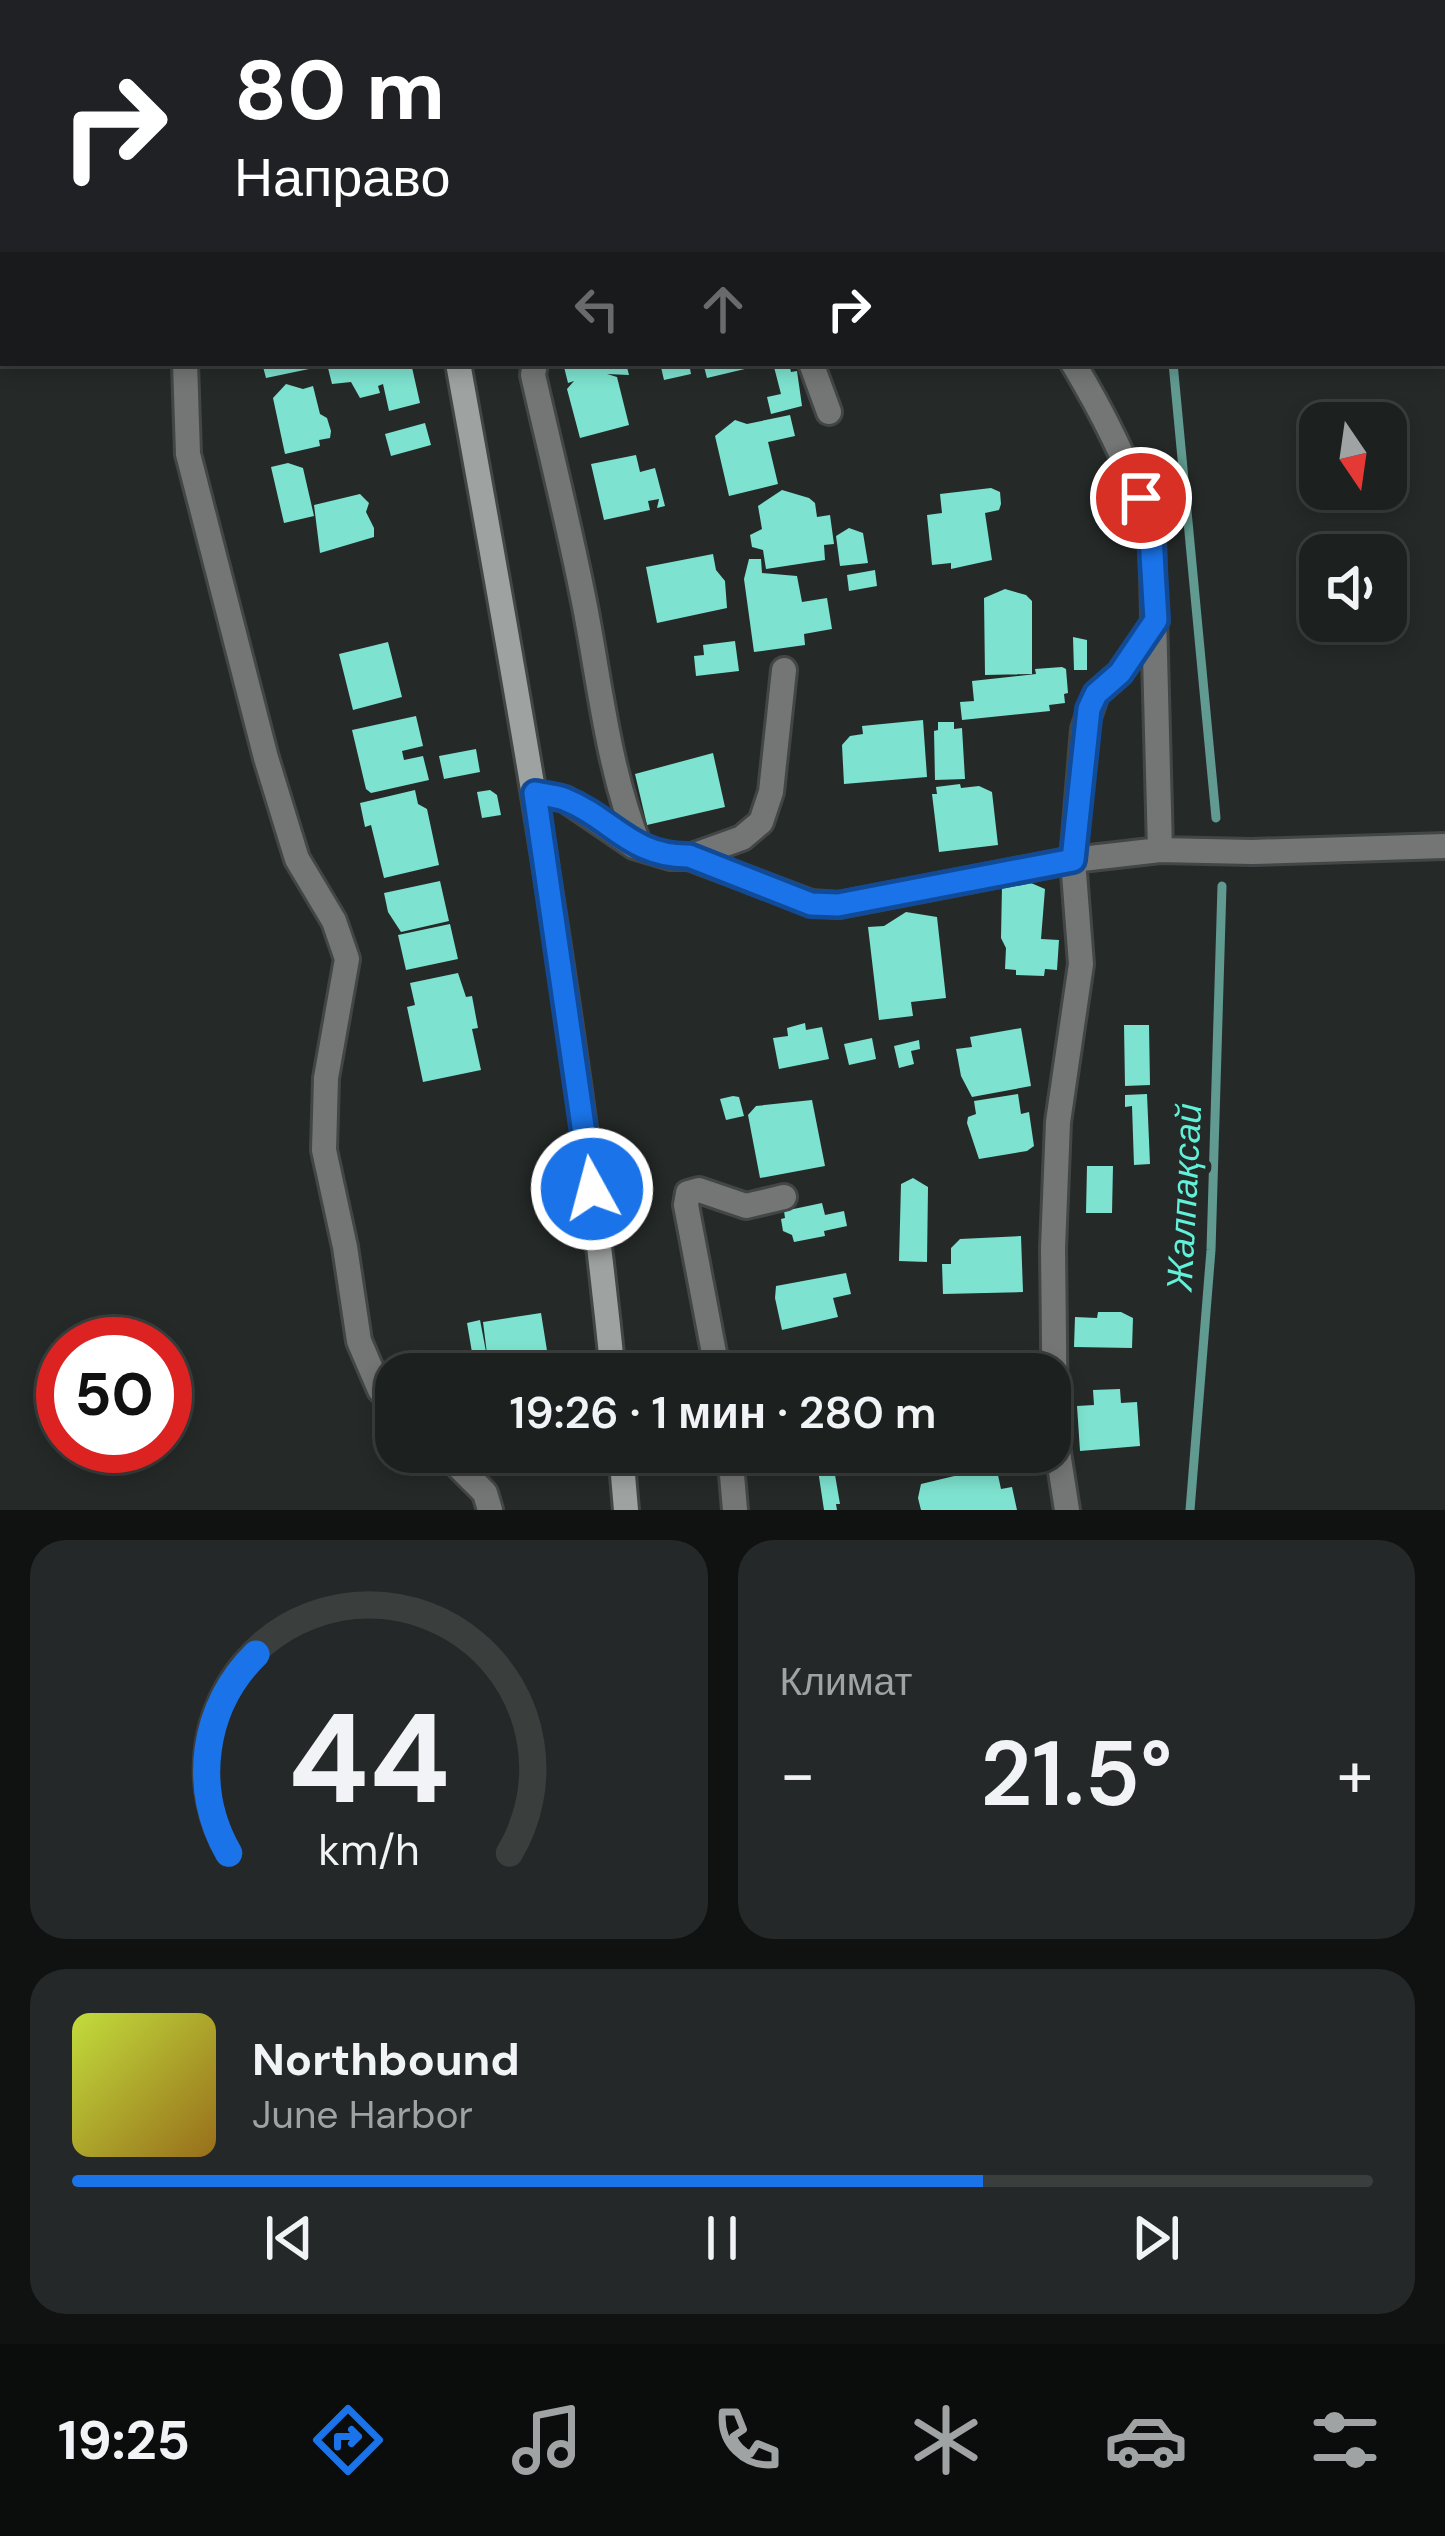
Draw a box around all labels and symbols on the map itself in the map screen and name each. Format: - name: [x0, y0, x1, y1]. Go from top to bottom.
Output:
- north arrow: [1299, 402, 1407, 510]
- pin: [1090, 447, 1192, 549]
- water label: Жалпақсай: [1156, 1102, 1212, 1294]
- position arrow: [529, 1126, 655, 1252]
- speed limit sign: 50: [36, 1317, 192, 1473]

